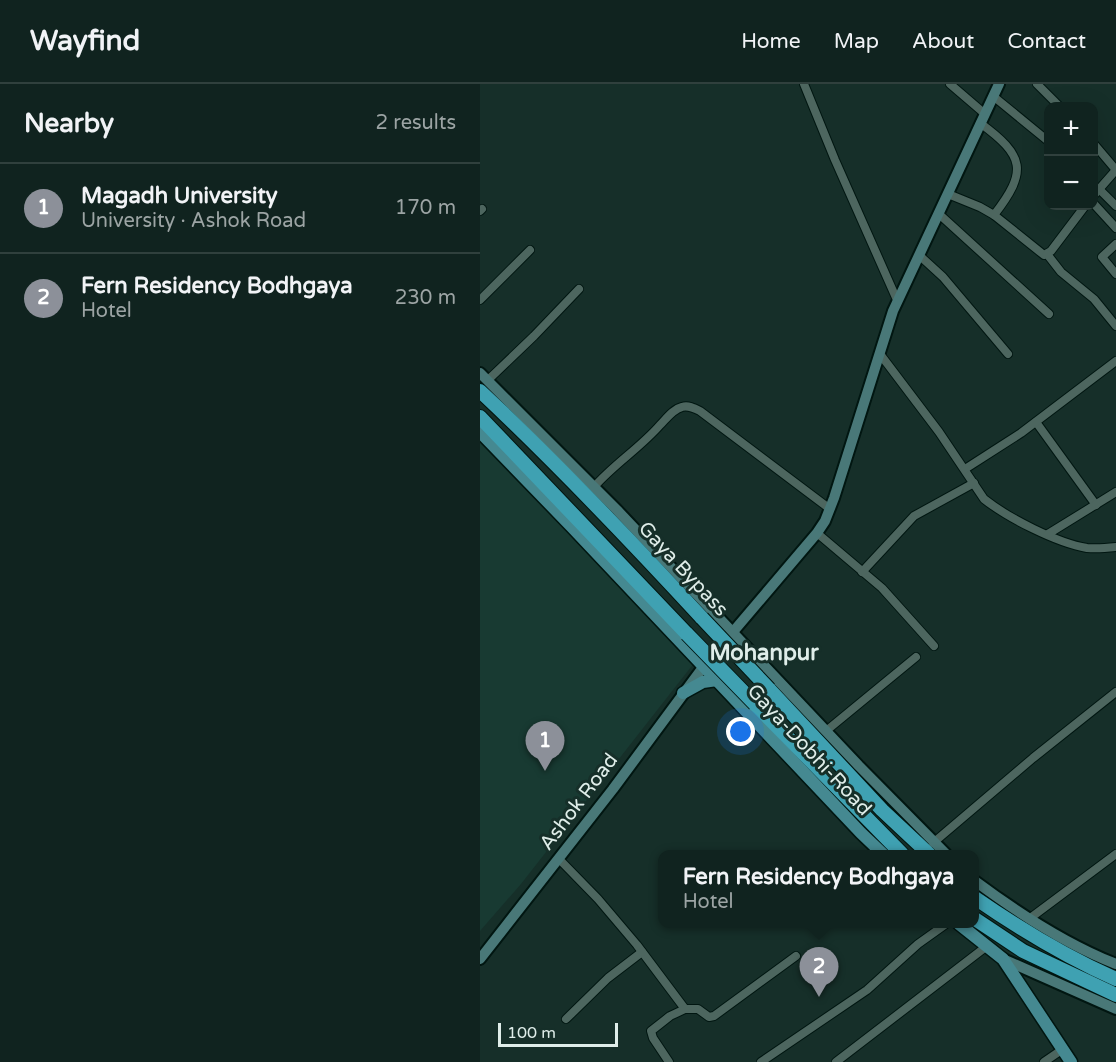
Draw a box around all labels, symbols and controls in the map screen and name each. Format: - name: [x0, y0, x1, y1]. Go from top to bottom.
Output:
- text: Wayfind: [30, 24, 140, 58]
- text: Home: [741, 29, 801, 54]
- text: Map: [834, 29, 879, 54]
- text: About: [912, 29, 974, 54]
- text: Contact: [1007, 29, 1086, 54]
- map controls: [1044, 102, 1098, 210]
- button: +: [1044, 102, 1098, 156]
- text: Nearby: [24, 108, 114, 139]
- text: 2 results: [376, 111, 456, 135]
- button: −: [1044, 156, 1098, 210]
- text: Magadh University: [81, 183, 278, 209]
- text: 1: [37, 196, 50, 220]
- text: 170 m: [395, 196, 456, 220]
- text: University · Ashok Road: [81, 209, 306, 233]
- text: Fern Residency Bodhgaya: [81, 273, 353, 299]
- text: 2: [37, 286, 50, 310]
- text: 230 m: [395, 286, 456, 310]
- text: Hotel: [81, 299, 132, 323]
- street label: Gaya Bypass: [633, 517, 733, 621]
- district label: Mohanpur: [709, 640, 819, 666]
- street label: Gaya-Dobhi-Road: [742, 679, 876, 821]
- your location: [726, 717, 755, 746]
- pin: 1: [526, 722, 564, 771]
- street label: Ashok Road: [535, 749, 623, 855]
- popup: [658, 850, 979, 928]
- text: Fern Residency Bodhgaya: [683, 864, 954, 890]
- text: Hotel: [683, 890, 733, 914]
- pin: 2: [800, 948, 838, 997]
- scale bar: [498, 1020, 618, 1048]
- text: 100 m: [507, 1023, 556, 1043]

